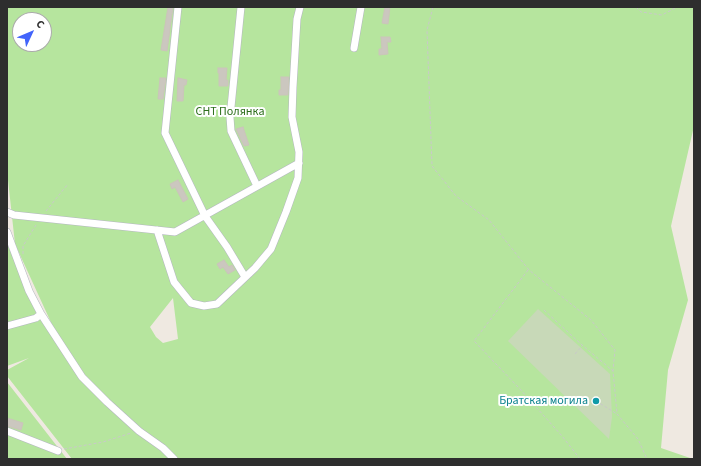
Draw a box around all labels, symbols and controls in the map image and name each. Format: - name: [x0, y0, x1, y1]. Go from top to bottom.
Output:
- north arrow: [12, 12, 52, 52]
- text: С: [33, 16, 48, 32]
- park label: СНТ Полянка: [196, 105, 264, 119]
- place label: Братская могила: [499, 394, 588, 408]
- marker: Братская могила: [591, 396, 601, 406]

